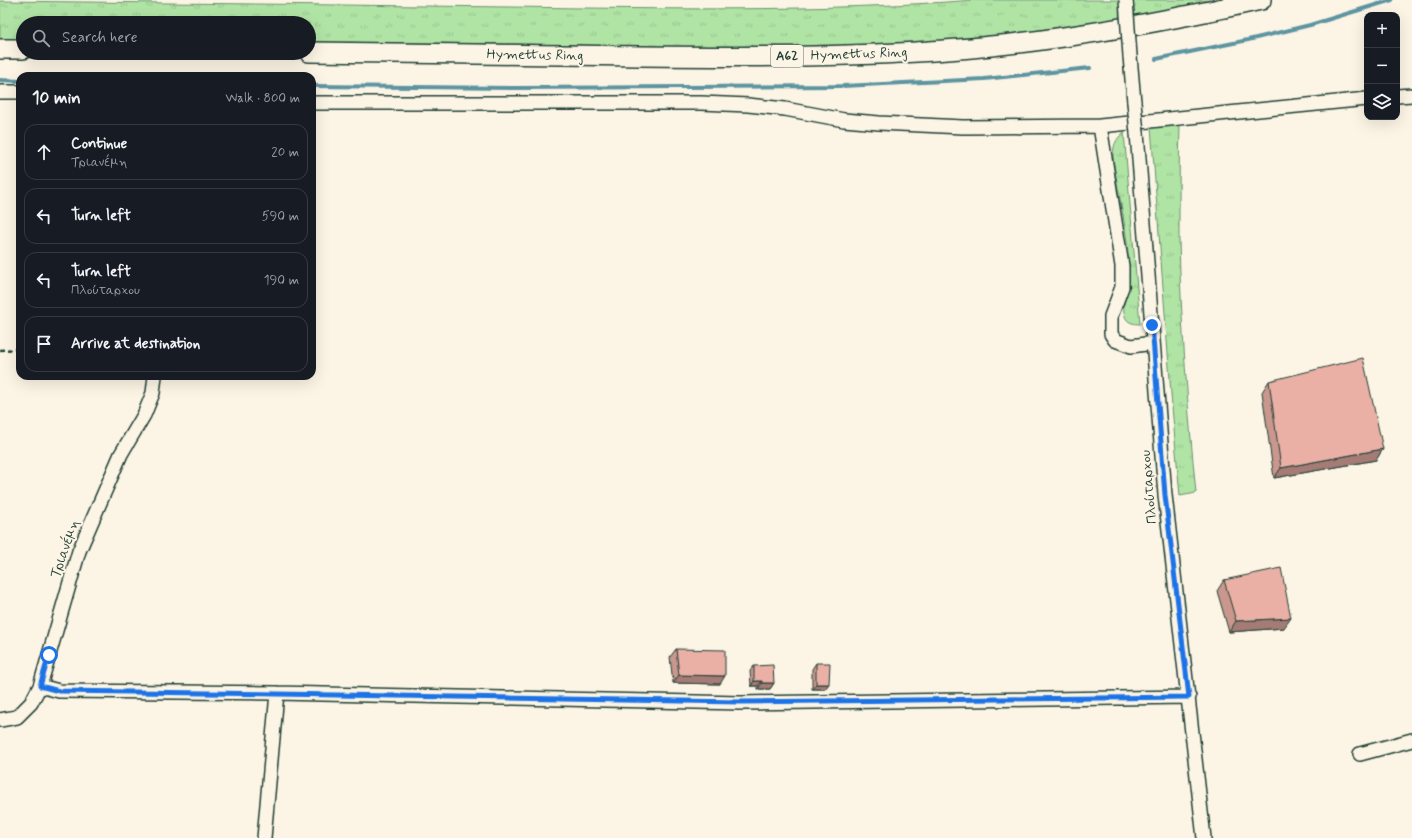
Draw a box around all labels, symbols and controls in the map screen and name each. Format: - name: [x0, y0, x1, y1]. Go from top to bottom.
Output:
- map controls: [1364, 12, 1400, 120]
- button: +: [1364, 12, 1400, 48]
- search box: [16, 16, 316, 60]
- icon: search: [30, 27, 52, 49]
- text: Search here: [62, 28, 138, 48]
- street label: Hymettus Ring: [810, 43, 908, 65]
- street label: Hymettus Ring: [486, 45, 584, 65]
- road number: Α62: [771, 45, 803, 67]
- button: −: [1364, 48, 1400, 84]
- button: layers: [1364, 84, 1400, 120]
- text: 10 min: [32, 87, 81, 109]
- text: Walk · 800 m: [225, 90, 300, 107]
- text: Continue: [71, 134, 127, 154]
- icon: ahead: [33, 141, 55, 163]
- text: 20 m: [271, 144, 299, 161]
- text: Τριανέμη: [71, 154, 127, 171]
- icon: left: [33, 205, 55, 227]
- text: Turn left: [71, 206, 131, 226]
- text: 590 m: [262, 208, 299, 225]
- text: Turn left: [71, 262, 131, 282]
- icon: left: [33, 269, 55, 291]
- text: 190 m: [264, 272, 299, 289]
- text: Πλούταρχου: [71, 282, 140, 299]
- route end: [1143, 316, 1161, 334]
- icon: arrive: [33, 333, 55, 355]
- text: Arrive at destination: [71, 334, 200, 354]
- street label: Πλούταρχου: [1137, 449, 1161, 525]
- street label: Τριανέμη: [45, 517, 84, 581]
- route start: [40, 646, 58, 664]

